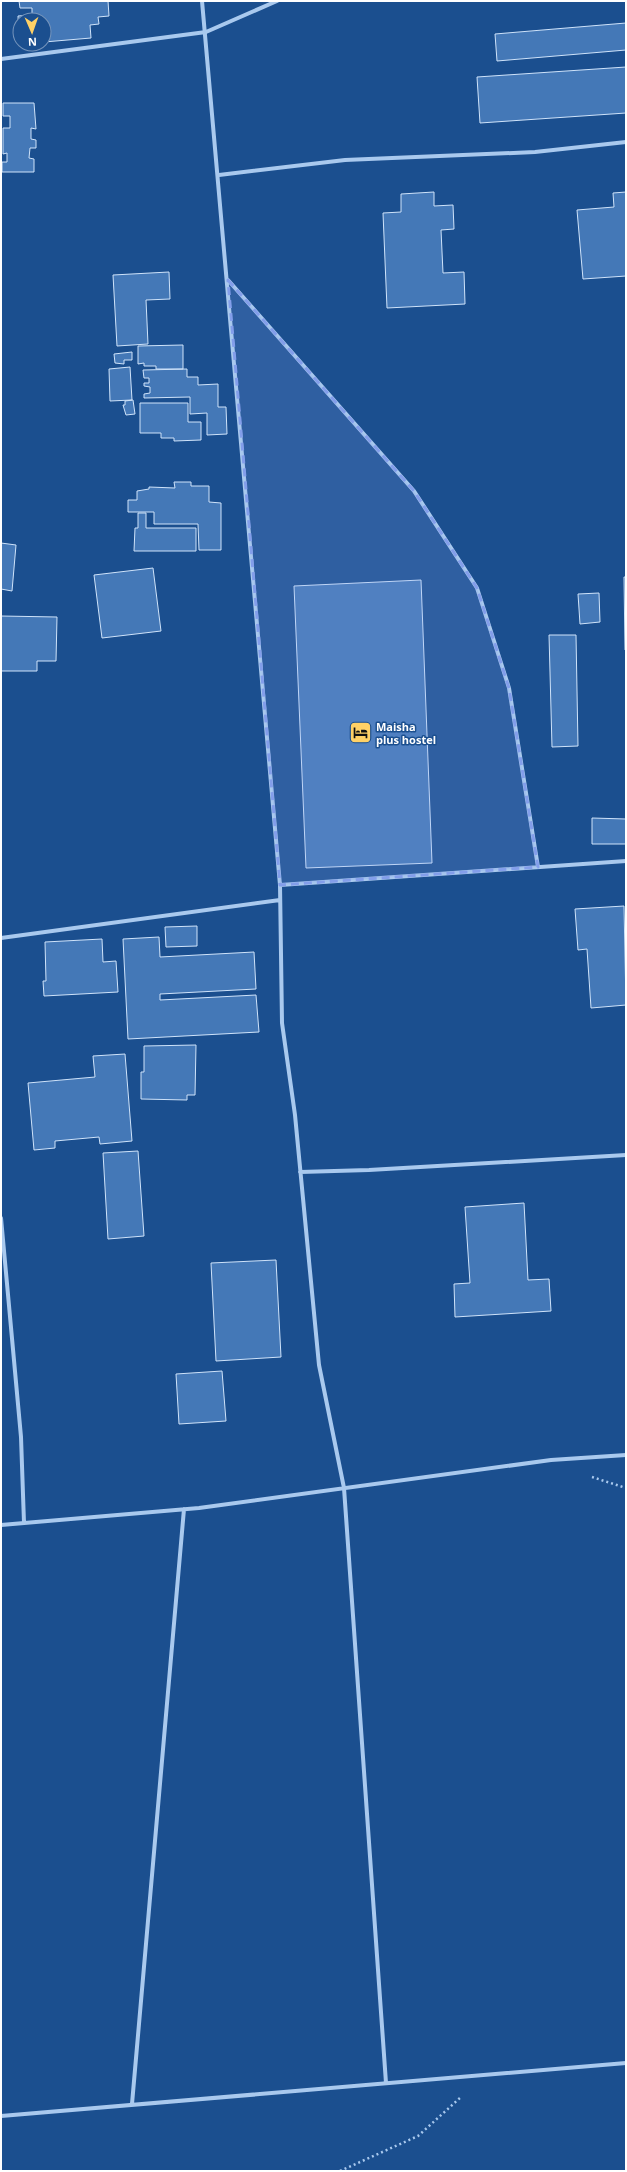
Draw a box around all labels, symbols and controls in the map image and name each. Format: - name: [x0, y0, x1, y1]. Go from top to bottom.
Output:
- north arrow: [12, 12, 52, 52]
- text: N: [28, 35, 37, 50]
- hotel icon: Maisha plus hostel: [348, 719, 374, 745]
- place label: Maisha plus hostel: [376, 719, 436, 747]

